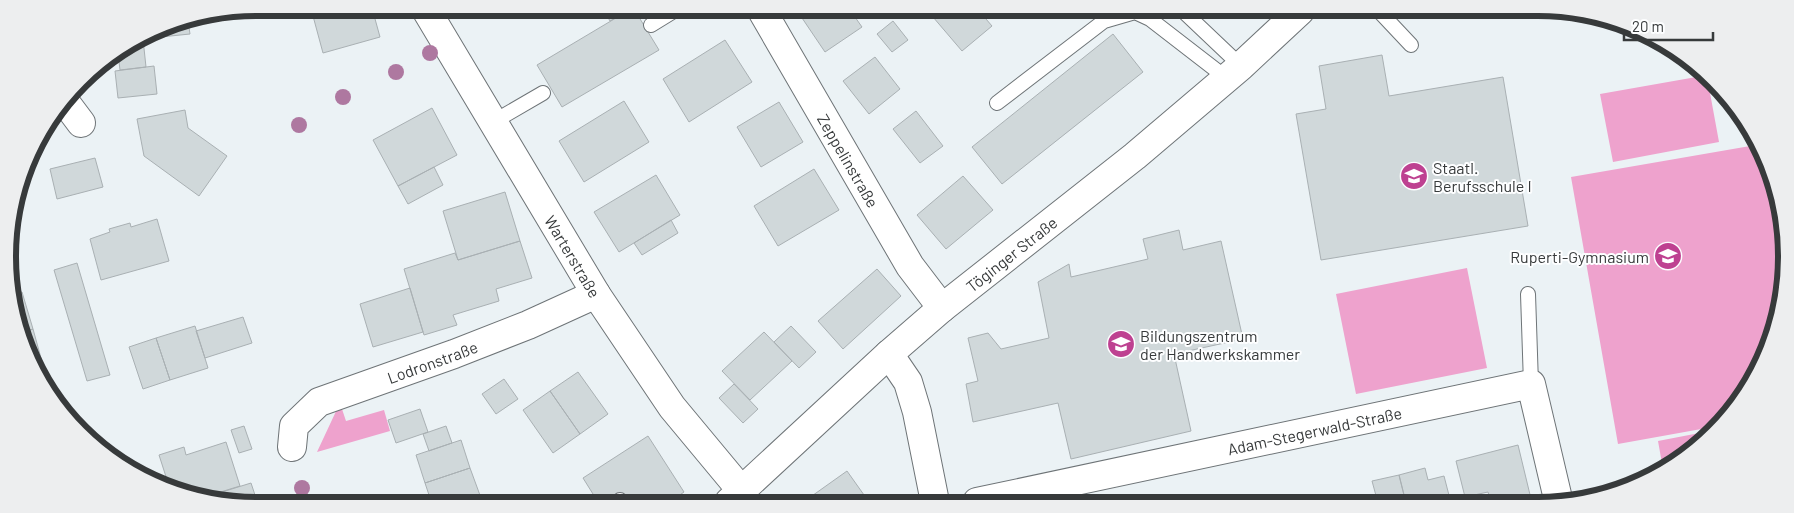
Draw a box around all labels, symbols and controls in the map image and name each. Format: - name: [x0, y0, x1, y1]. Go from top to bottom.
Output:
- scale bar: [1624, 10, 1713, 42]
- text: 20 m: [1632, 17, 1664, 35]
- street label: Zeppelinstraße: [814, 110, 883, 210]
- place label: Staatl. Berufsschule I: [1433, 158, 1532, 195]
- school or university icon: Staatl. Berufsschule I: [1399, 161, 1429, 191]
- street label: Warterstraße: [541, 212, 605, 301]
- street label: Töginger Straße: [962, 212, 1060, 295]
- school or university icon: Ruperti-Gymnasium: [1653, 241, 1683, 271]
- place label: Ruperti-Gymnasium: [1510, 247, 1649, 266]
- place label: Bildungszentrum der Handwerkskammer: [1140, 326, 1300, 363]
- school or university icon: Bildungszentrum der Handwerkskammer: [1106, 329, 1136, 359]
- street label: Lodronstraße: [385, 336, 480, 387]
- street label: Adam-Stegerwald-Straße: [1226, 402, 1403, 458]

